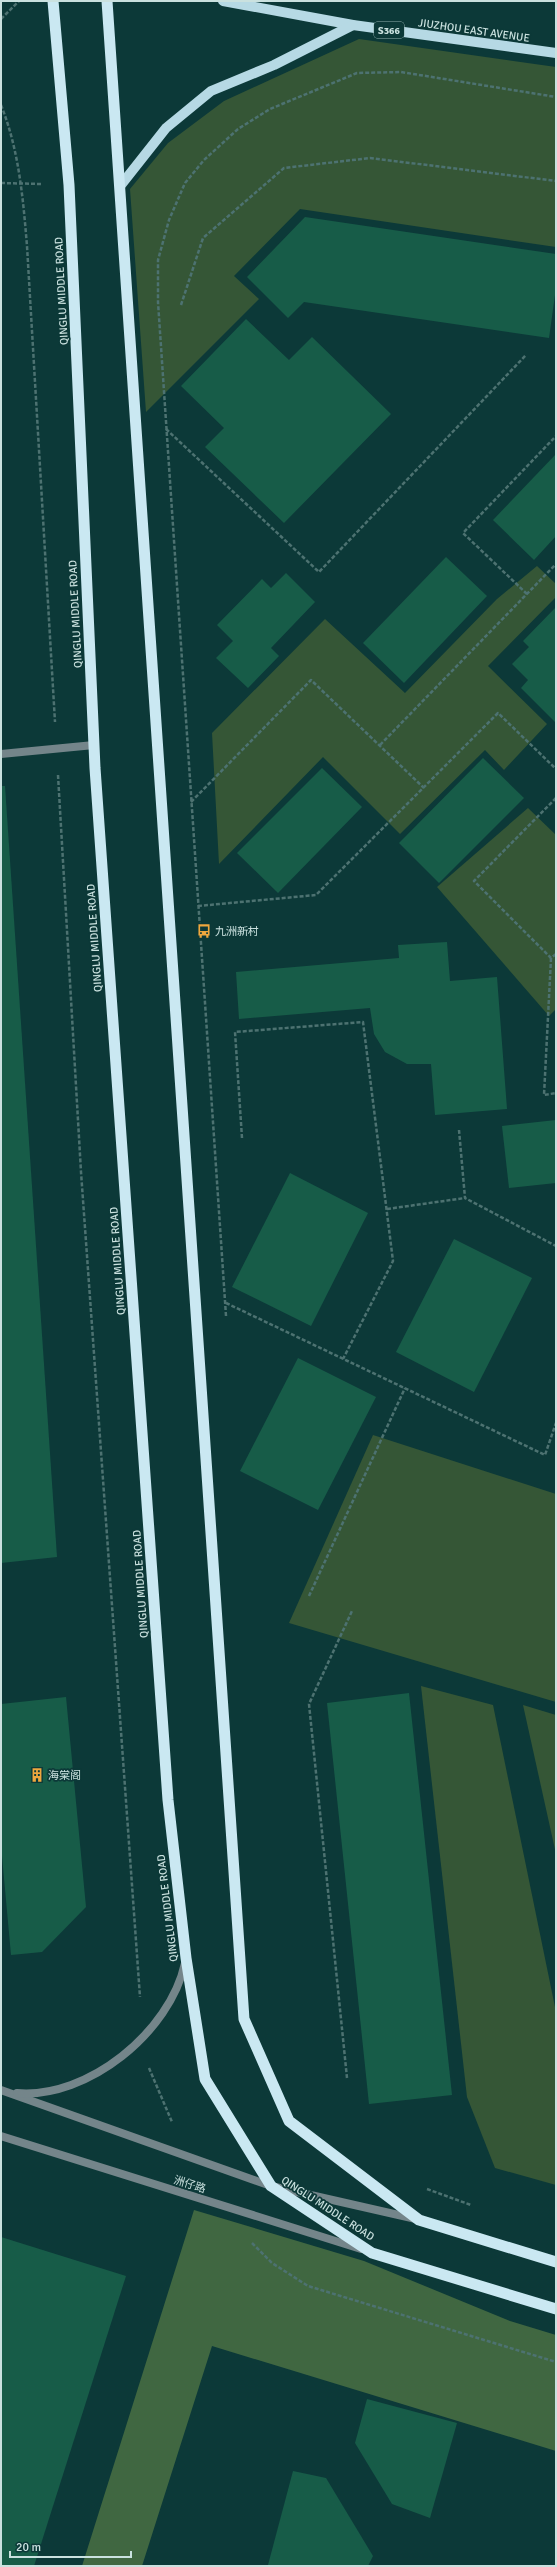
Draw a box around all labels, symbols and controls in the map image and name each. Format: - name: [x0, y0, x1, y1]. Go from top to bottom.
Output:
- street label: JIUZHOU EAST AVENUE: [417, 16, 530, 45]
- road number: S366: [374, 22, 404, 38]
- street label: QINGLU MIDDLE ROAD: [52, 237, 71, 345]
- street label: QINGLU MIDDLE ROAD: [66, 560, 85, 668]
- street label: QINGLU MIDDLE ROAD: [84, 884, 105, 992]
- bus stop icon: 九洲新村: [196, 923, 212, 939]
- place label: 九洲新村: [215, 925, 259, 938]
- street label: QINGLU MIDDLE ROAD: [107, 1207, 128, 1315]
- street label: QINGLU MIDDLE ROAD: [130, 1530, 151, 1638]
- building icon: 海棠阁: [29, 1767, 45, 1783]
- place label: 海棠阁: [48, 1769, 81, 1782]
- street label: QINGLU MIDDLE ROAD: [154, 1853, 181, 1962]
- street label: 洲仔路: [172, 2173, 208, 2196]
- street label: QINGLU MIDDLE ROAD: [279, 2174, 377, 2243]
- scale bar: [10, 2533, 131, 2559]
- text: 20 m: [16, 2540, 41, 2555]

